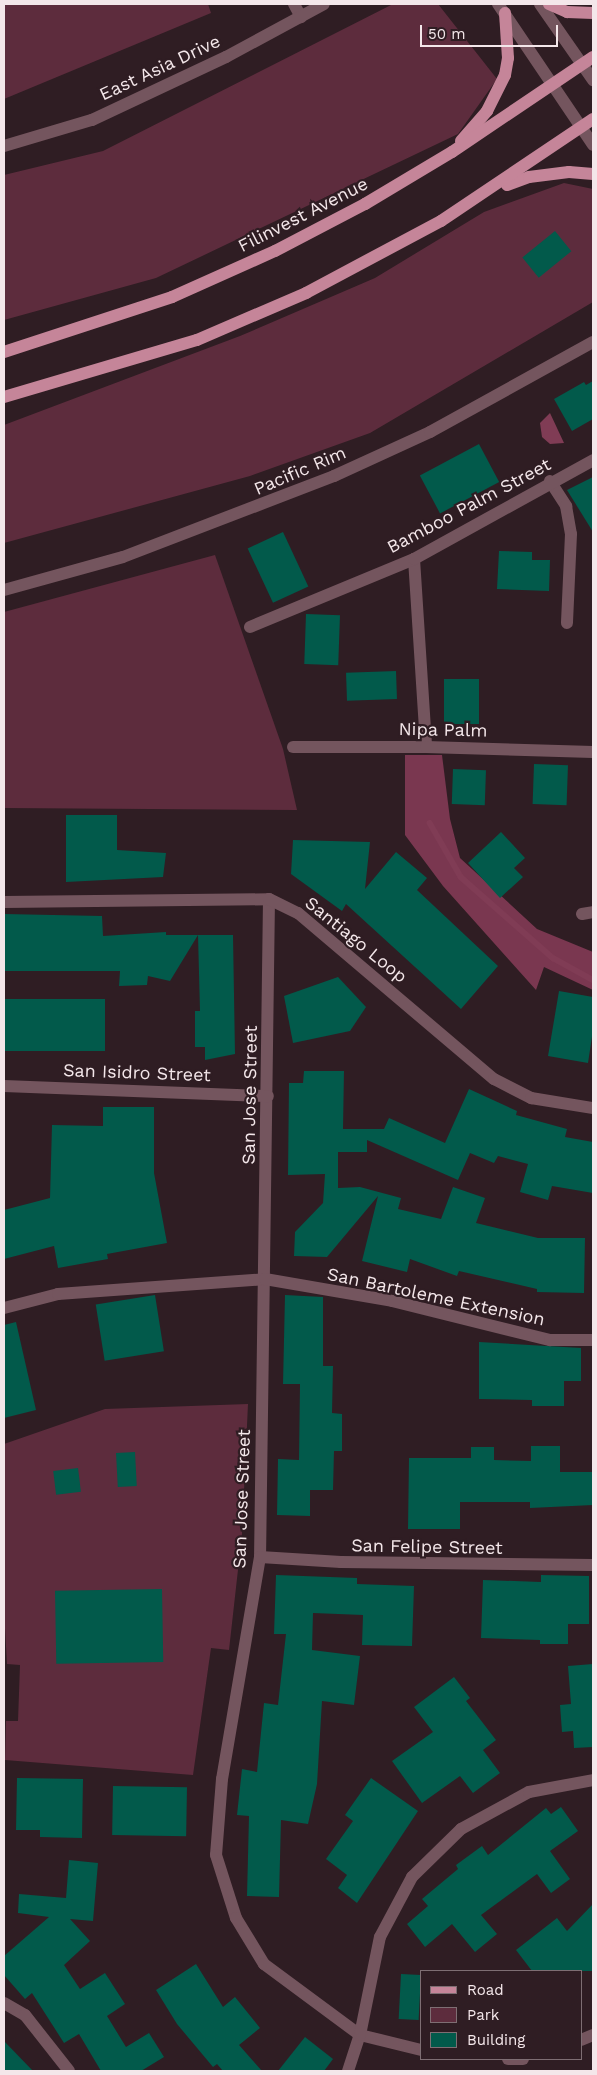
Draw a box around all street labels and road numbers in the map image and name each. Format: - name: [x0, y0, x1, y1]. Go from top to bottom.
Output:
- street label: East Asia Drive: [96, 30, 224, 106]
- street label: Filinvest Avenue: [234, 173, 372, 257]
- street label: Pacific Rim: [251, 442, 349, 500]
- street label: Bamboo Palm Street: [383, 454, 555, 558]
- street label: Nipa Palm: [398, 718, 488, 742]
- street label: Santiago Loop: [301, 892, 411, 988]
- street label: San Jose Street: [238, 1025, 262, 1165]
- street label: San Isidro Street: [63, 1060, 211, 1086]
- street label: San Bartoleme Extension: [325, 1263, 547, 1331]
- street label: San Jose Street: [229, 1429, 255, 1569]
- street label: San Felipe Street: [351, 1535, 503, 1559]

